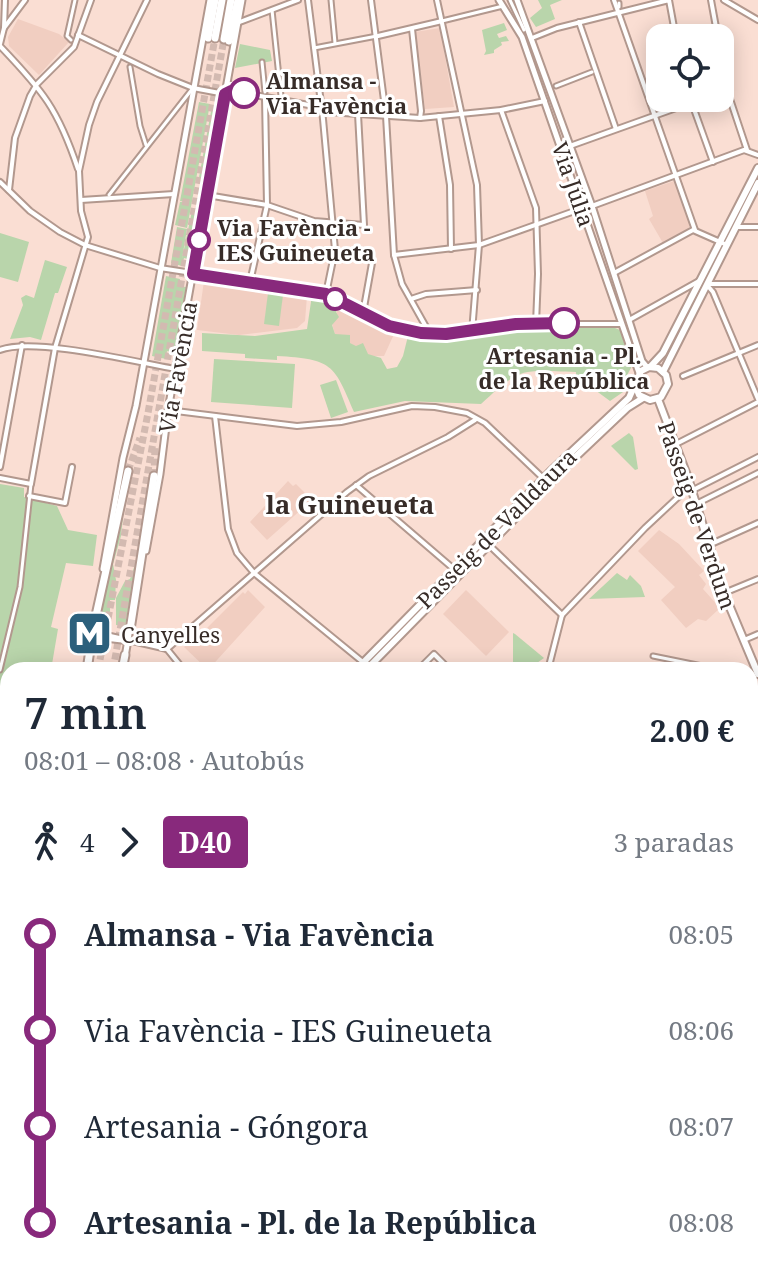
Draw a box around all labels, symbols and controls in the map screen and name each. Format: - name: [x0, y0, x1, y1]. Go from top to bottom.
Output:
- map controls: [646, 24, 734, 112]
- button: locate: [646, 24, 734, 112]
- place label: Almansa - Via Favència: [266, 65, 407, 120]
- marker: Almansa - Via Favència: [229, 78, 259, 108]
- street label: Via Júlia: [545, 137, 603, 231]
- place label: Via Favència - IES Guineueta: [217, 212, 375, 267]
- marker: Via Favència - IES Guineueta: [188, 229, 210, 251]
- unlabelled marker: [324, 288, 346, 310]
- street label: Via Favència: [151, 299, 203, 435]
- marker: Artesania - Pl. de la República: [549, 308, 579, 338]
- place label: Artesania - Pl. de la República: [479, 340, 649, 395]
- street label: Passeig de Verdum: [652, 417, 744, 613]
- street label: Passeig de Valldaura: [410, 442, 582, 614]
- district label: la Guineueta: [266, 486, 434, 522]
- metro station icon: Canyelles: [66, 610, 114, 658]
- place label: Canyelles: [121, 619, 220, 649]
- text: 7 min: [24, 682, 147, 742]
- text: 2.00 €: [650, 710, 734, 751]
- text: 08:01 – 08:08 · Autobús: [24, 742, 304, 778]
- icon: walk: [24, 820, 68, 864]
- icon: forward: [107, 820, 151, 864]
- text: D40: [179, 823, 232, 861]
- text: 4: [80, 824, 95, 860]
- text: 3 paradas: [613, 824, 734, 860]
- text: Almansa - Via Favència: [84, 914, 435, 955]
- text: 08:05: [668, 916, 734, 952]
- text: Via Favència - IES Guineueta: [84, 1010, 493, 1051]
- text: 08:06: [668, 1012, 734, 1048]
- text: Artesania - Góngora: [84, 1106, 369, 1147]
- text: 08:07: [668, 1108, 734, 1144]
- text: Artesania - Pl. de la República: [84, 1202, 537, 1243]
- text: 08:08: [668, 1204, 734, 1240]

